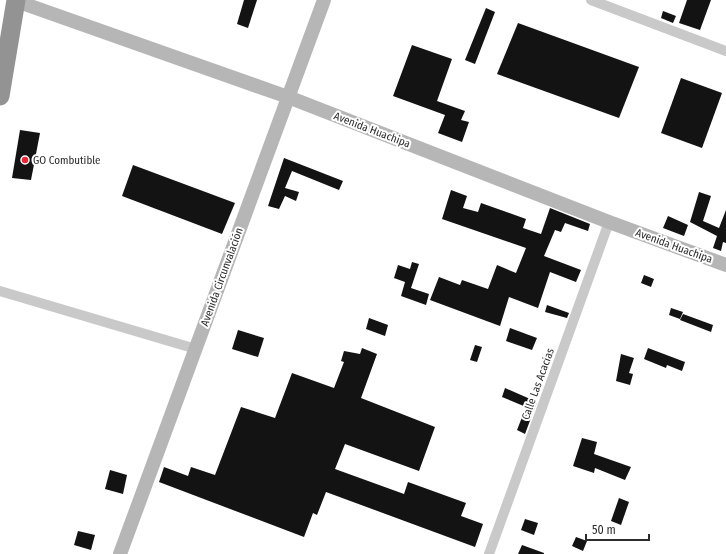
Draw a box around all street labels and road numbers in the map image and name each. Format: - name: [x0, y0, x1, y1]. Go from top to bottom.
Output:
- street label: Avenida Huachipa: [332, 109, 412, 151]
- street label: Avenida Circunvalación: [198, 226, 246, 328]
- street label: Avenida Huachipa: [634, 226, 714, 266]
- street label: Calle Las Acacias: [519, 346, 557, 422]

